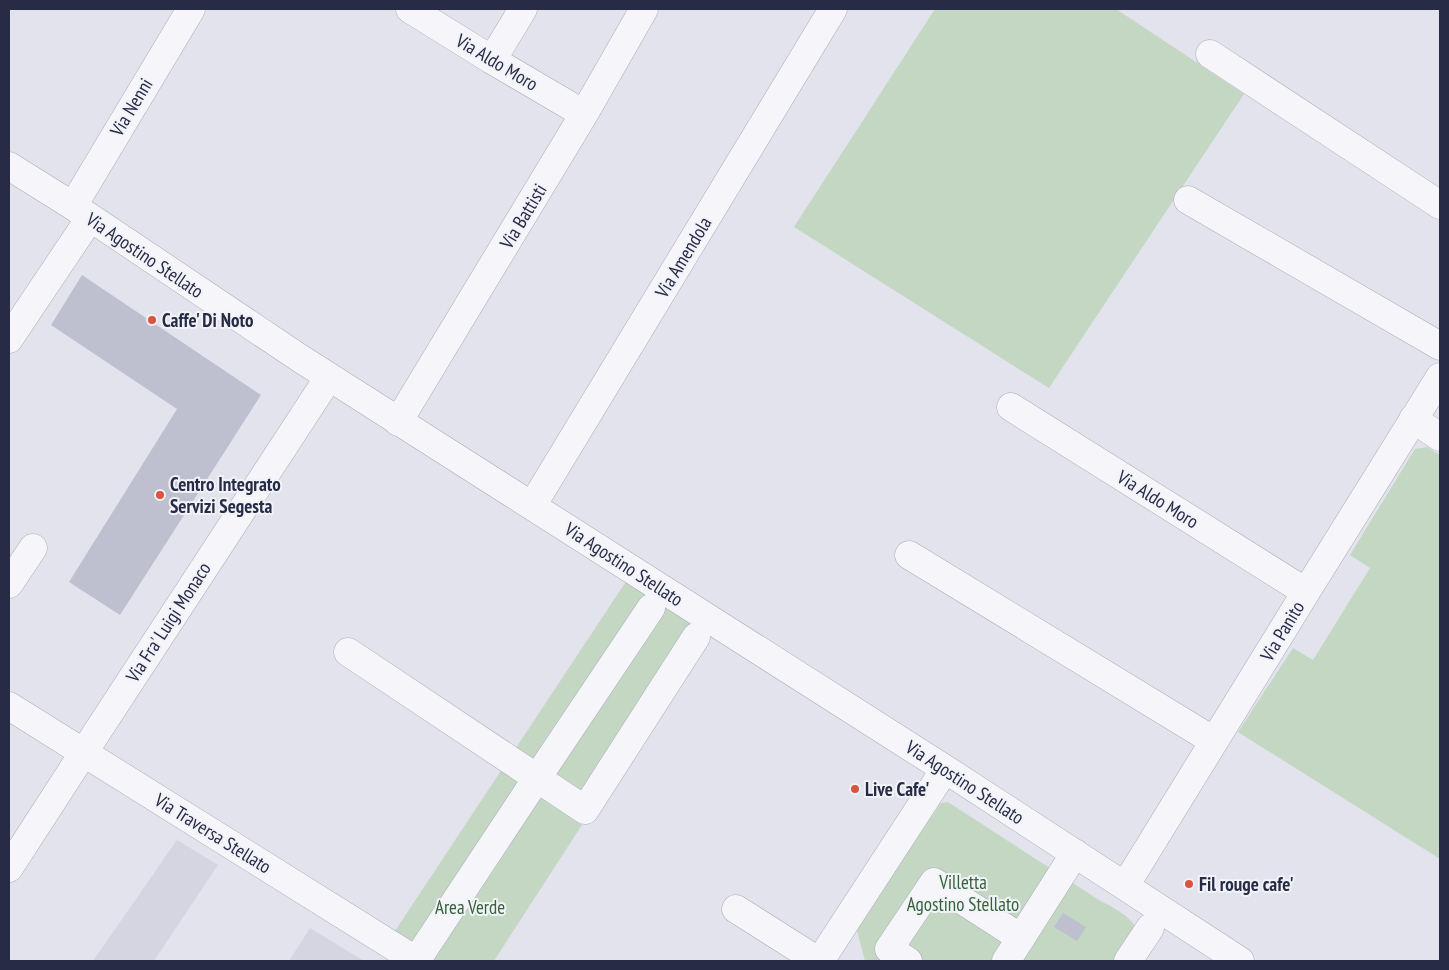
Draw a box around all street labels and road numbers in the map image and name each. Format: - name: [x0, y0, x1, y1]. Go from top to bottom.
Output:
- street label: Via Aldo Moro: [451, 28, 542, 96]
- street label: Via Nenni: [104, 74, 158, 141]
- street label: Via Battisti: [494, 179, 552, 254]
- street label: Via Agostino Stellato: [81, 206, 208, 303]
- street label: Via Amendola: [649, 212, 716, 303]
- street label: Via Aldo Moro: [1112, 464, 1203, 533]
- street label: Via Agostino Stellato: [559, 516, 688, 611]
- street label: Via Fra' Luigi Monaco: [120, 557, 216, 687]
- street label: Via Panito: [1254, 597, 1309, 666]
- street label: Via Agostino Stellato: [900, 734, 1029, 829]
- street label: Via Traversa Stellato: [149, 787, 276, 878]

